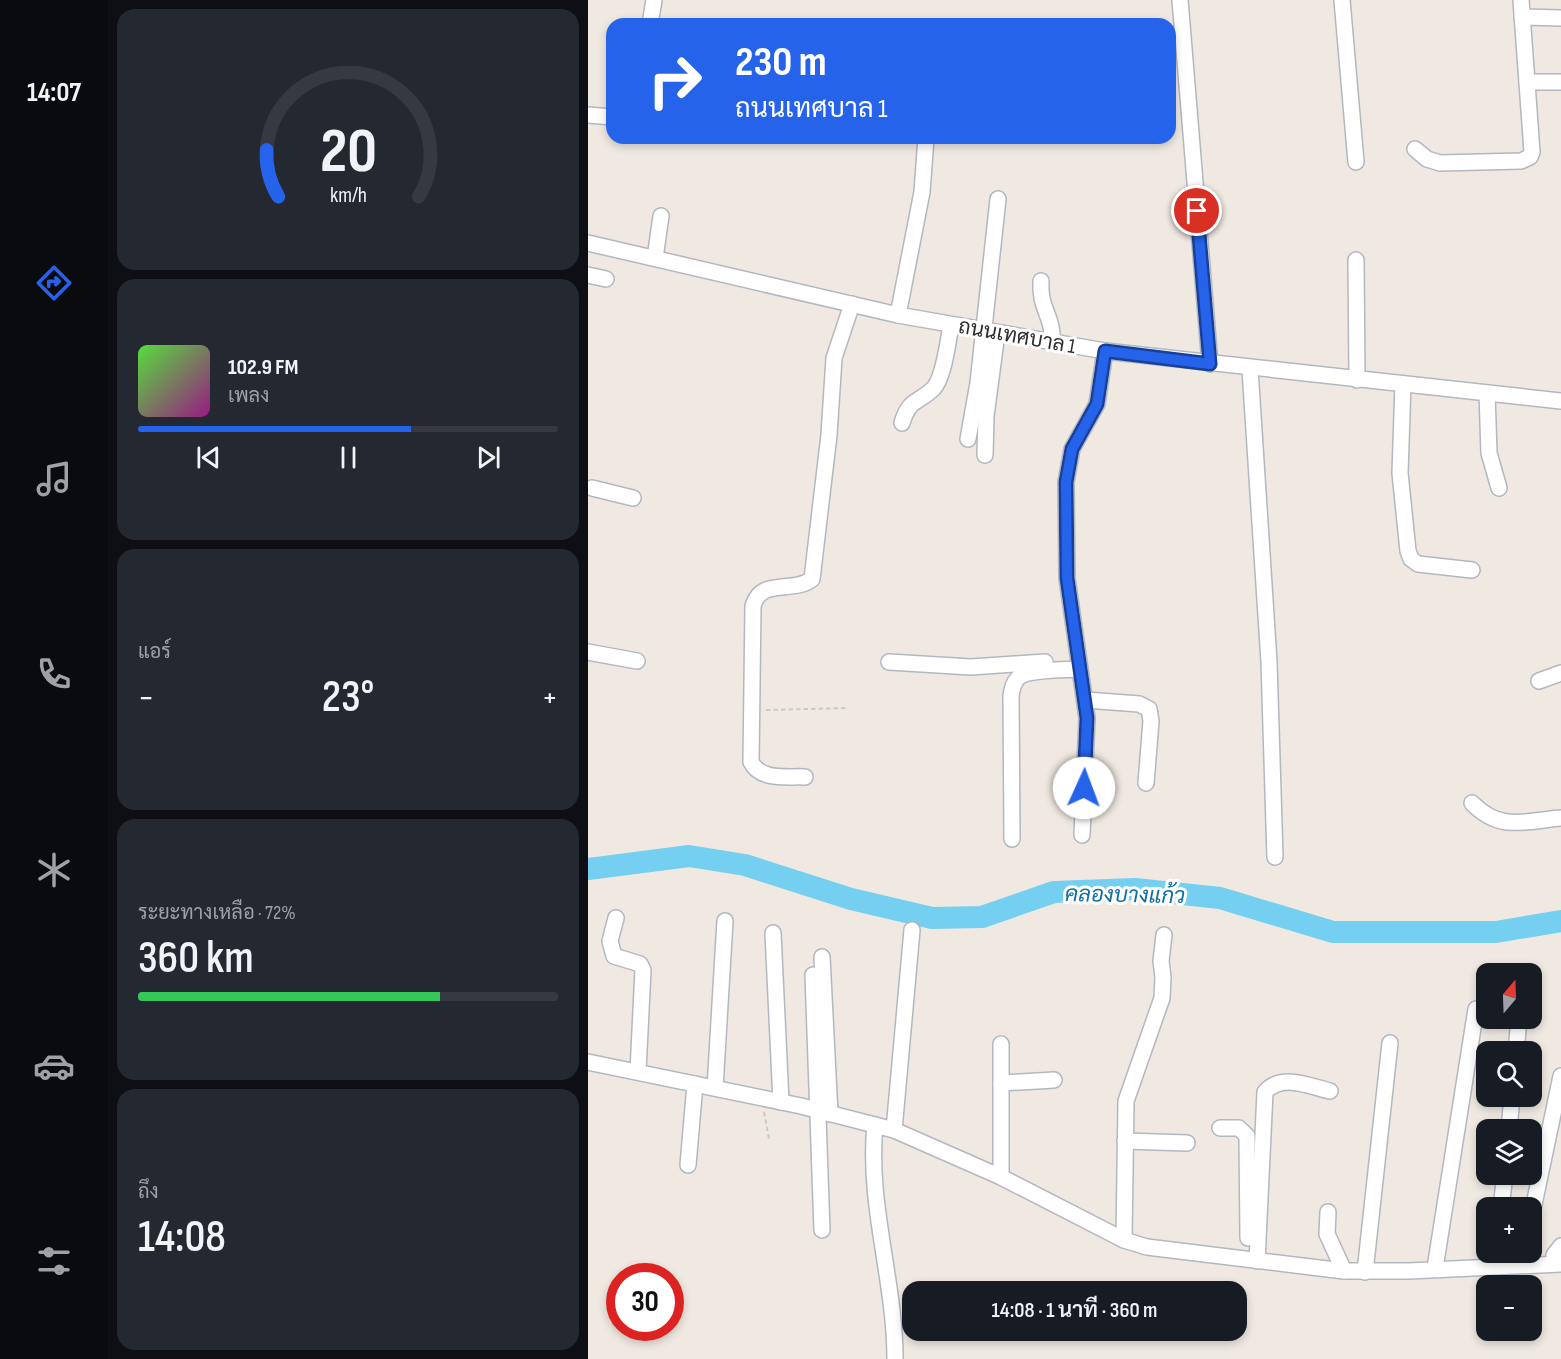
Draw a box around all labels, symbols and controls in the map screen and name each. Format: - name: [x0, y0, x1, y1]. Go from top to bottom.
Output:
- text: 230 m: [735, 37, 827, 88]
- icon: right: [636, 42, 714, 120]
- text: 14:07: [27, 77, 81, 109]
- text: ถนนเทศบาล 1: [735, 93, 887, 125]
- text: 20: [319, 115, 377, 190]
- text: km/h: [329, 183, 367, 208]
- pin: [1171, 185, 1222, 236]
- icon: arrive: [1180, 194, 1213, 227]
- icon: directions: [33, 262, 75, 304]
- street label: ถนนเทศบาล 1: [956, 314, 1078, 359]
- text: 102.9 FM: [228, 354, 298, 381]
- text: เพลง: [228, 384, 269, 408]
- icon: previous: [192, 441, 225, 474]
- icon: pause: [332, 441, 365, 474]
- icon: next: [472, 441, 505, 474]
- icon: music: [33, 458, 75, 500]
- text: แอร์: [138, 640, 171, 664]
- icon: phone: [33, 653, 75, 695]
- text: 23°: [322, 670, 374, 725]
- text: −: [138, 678, 154, 718]
- text: +: [542, 678, 558, 718]
- position arrow: [1052, 756, 1116, 820]
- icon: climate: [33, 849, 75, 891]
- water label: คลองบางแก้ว: [1065, 880, 1185, 910]
- text: ระยะทางเหลือ · 72%: [138, 901, 296, 925]
- text: 360 km: [138, 931, 254, 986]
- north arrow: [1476, 963, 1542, 1029]
- map controls: [1476, 963, 1542, 1341]
- button: search: [1476, 1041, 1542, 1107]
- icon: car: [33, 1045, 75, 1087]
- button: layers: [1476, 1119, 1542, 1185]
- text: ถึง: [138, 1180, 159, 1204]
- button: +: [1476, 1197, 1542, 1263]
- text: 14:08: [138, 1210, 226, 1265]
- icon: filters: [33, 1240, 75, 1282]
- speed limit sign: 30: [606, 1263, 684, 1341]
- button: −: [1476, 1275, 1542, 1341]
- text: 14:08 · 1 นาที · 360 m: [992, 1297, 1157, 1324]

